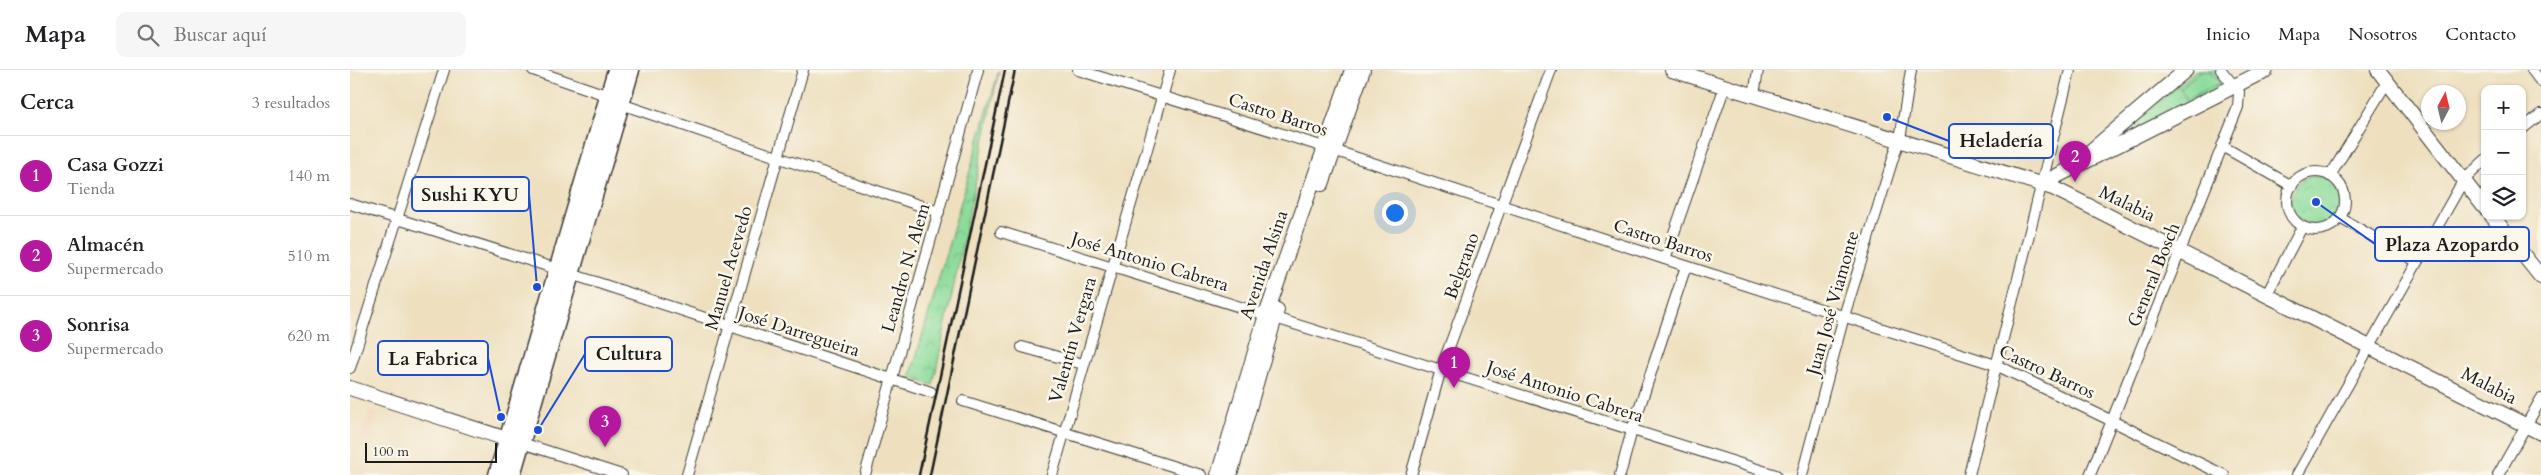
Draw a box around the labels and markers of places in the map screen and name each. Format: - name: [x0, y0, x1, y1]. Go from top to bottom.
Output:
- callout: Heladería: [1949, 124, 2053, 158]
- pin: 2: [2059, 141, 2091, 182]
- callout: Sushi KYU: [412, 177, 529, 211]
- callout: Plaza Azopardo: [2375, 227, 2529, 261]
- callout: Cultura: [585, 337, 672, 371]
- callout: La Fabrica: [378, 341, 488, 375]
- pin: 1: [1438, 347, 1470, 388]
- pin: 3: [589, 406, 621, 447]

